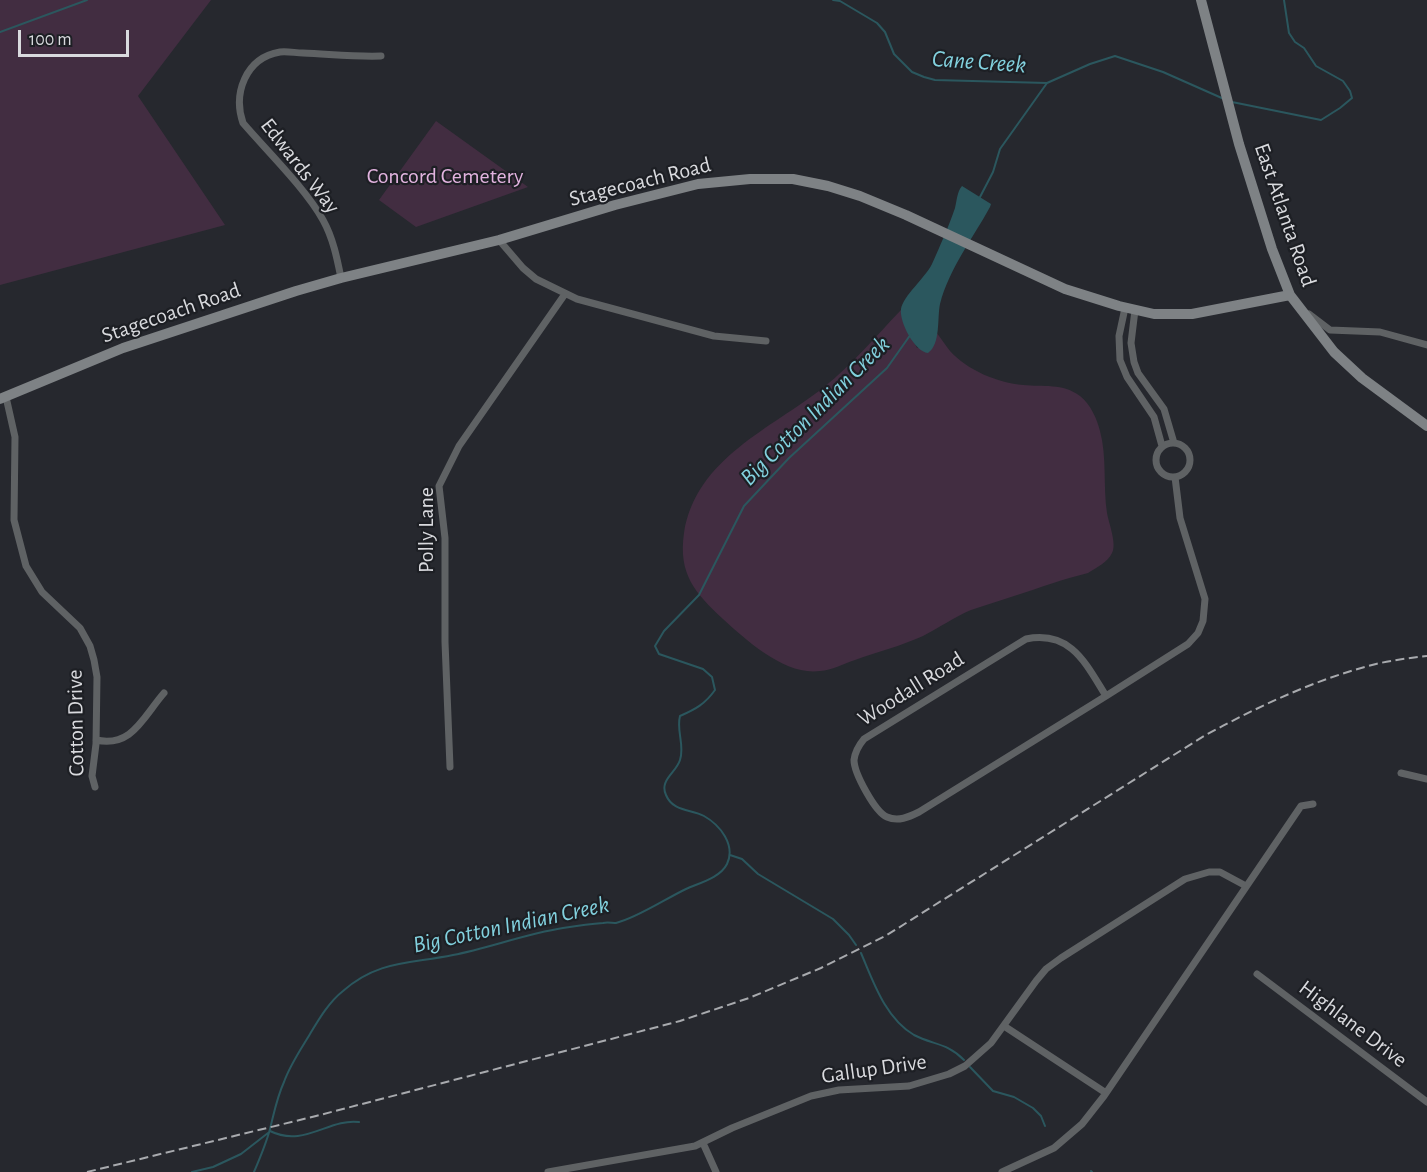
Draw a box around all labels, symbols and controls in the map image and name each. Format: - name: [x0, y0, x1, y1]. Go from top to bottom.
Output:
- scale bar: [21, 18, 132, 56]
- text: 100 m: [29, 31, 72, 49]
- water label: Cane Creek: [931, 44, 1027, 80]
- street label: Edwards Way: [255, 113, 345, 219]
- street label: East Atlanta Road: [1248, 140, 1322, 290]
- street label: Stagecoach Road: [566, 152, 714, 212]
- park label: Concord Cemetery: [367, 163, 523, 189]
- street label: Stagecoach Road: [98, 277, 244, 349]
- water label: Big Cotton Indian Creek: [734, 330, 896, 492]
- street label: Polly Lane: [413, 487, 439, 573]
- street label: Woodall Road: [853, 646, 969, 732]
- street label: Cotton Drive: [62, 669, 90, 777]
- water label: Big Cotton Indian Creek: [410, 890, 612, 960]
- street label: Highlane Drive: [1294, 975, 1412, 1073]
- street label: Gallup Drive: [820, 1049, 928, 1089]

